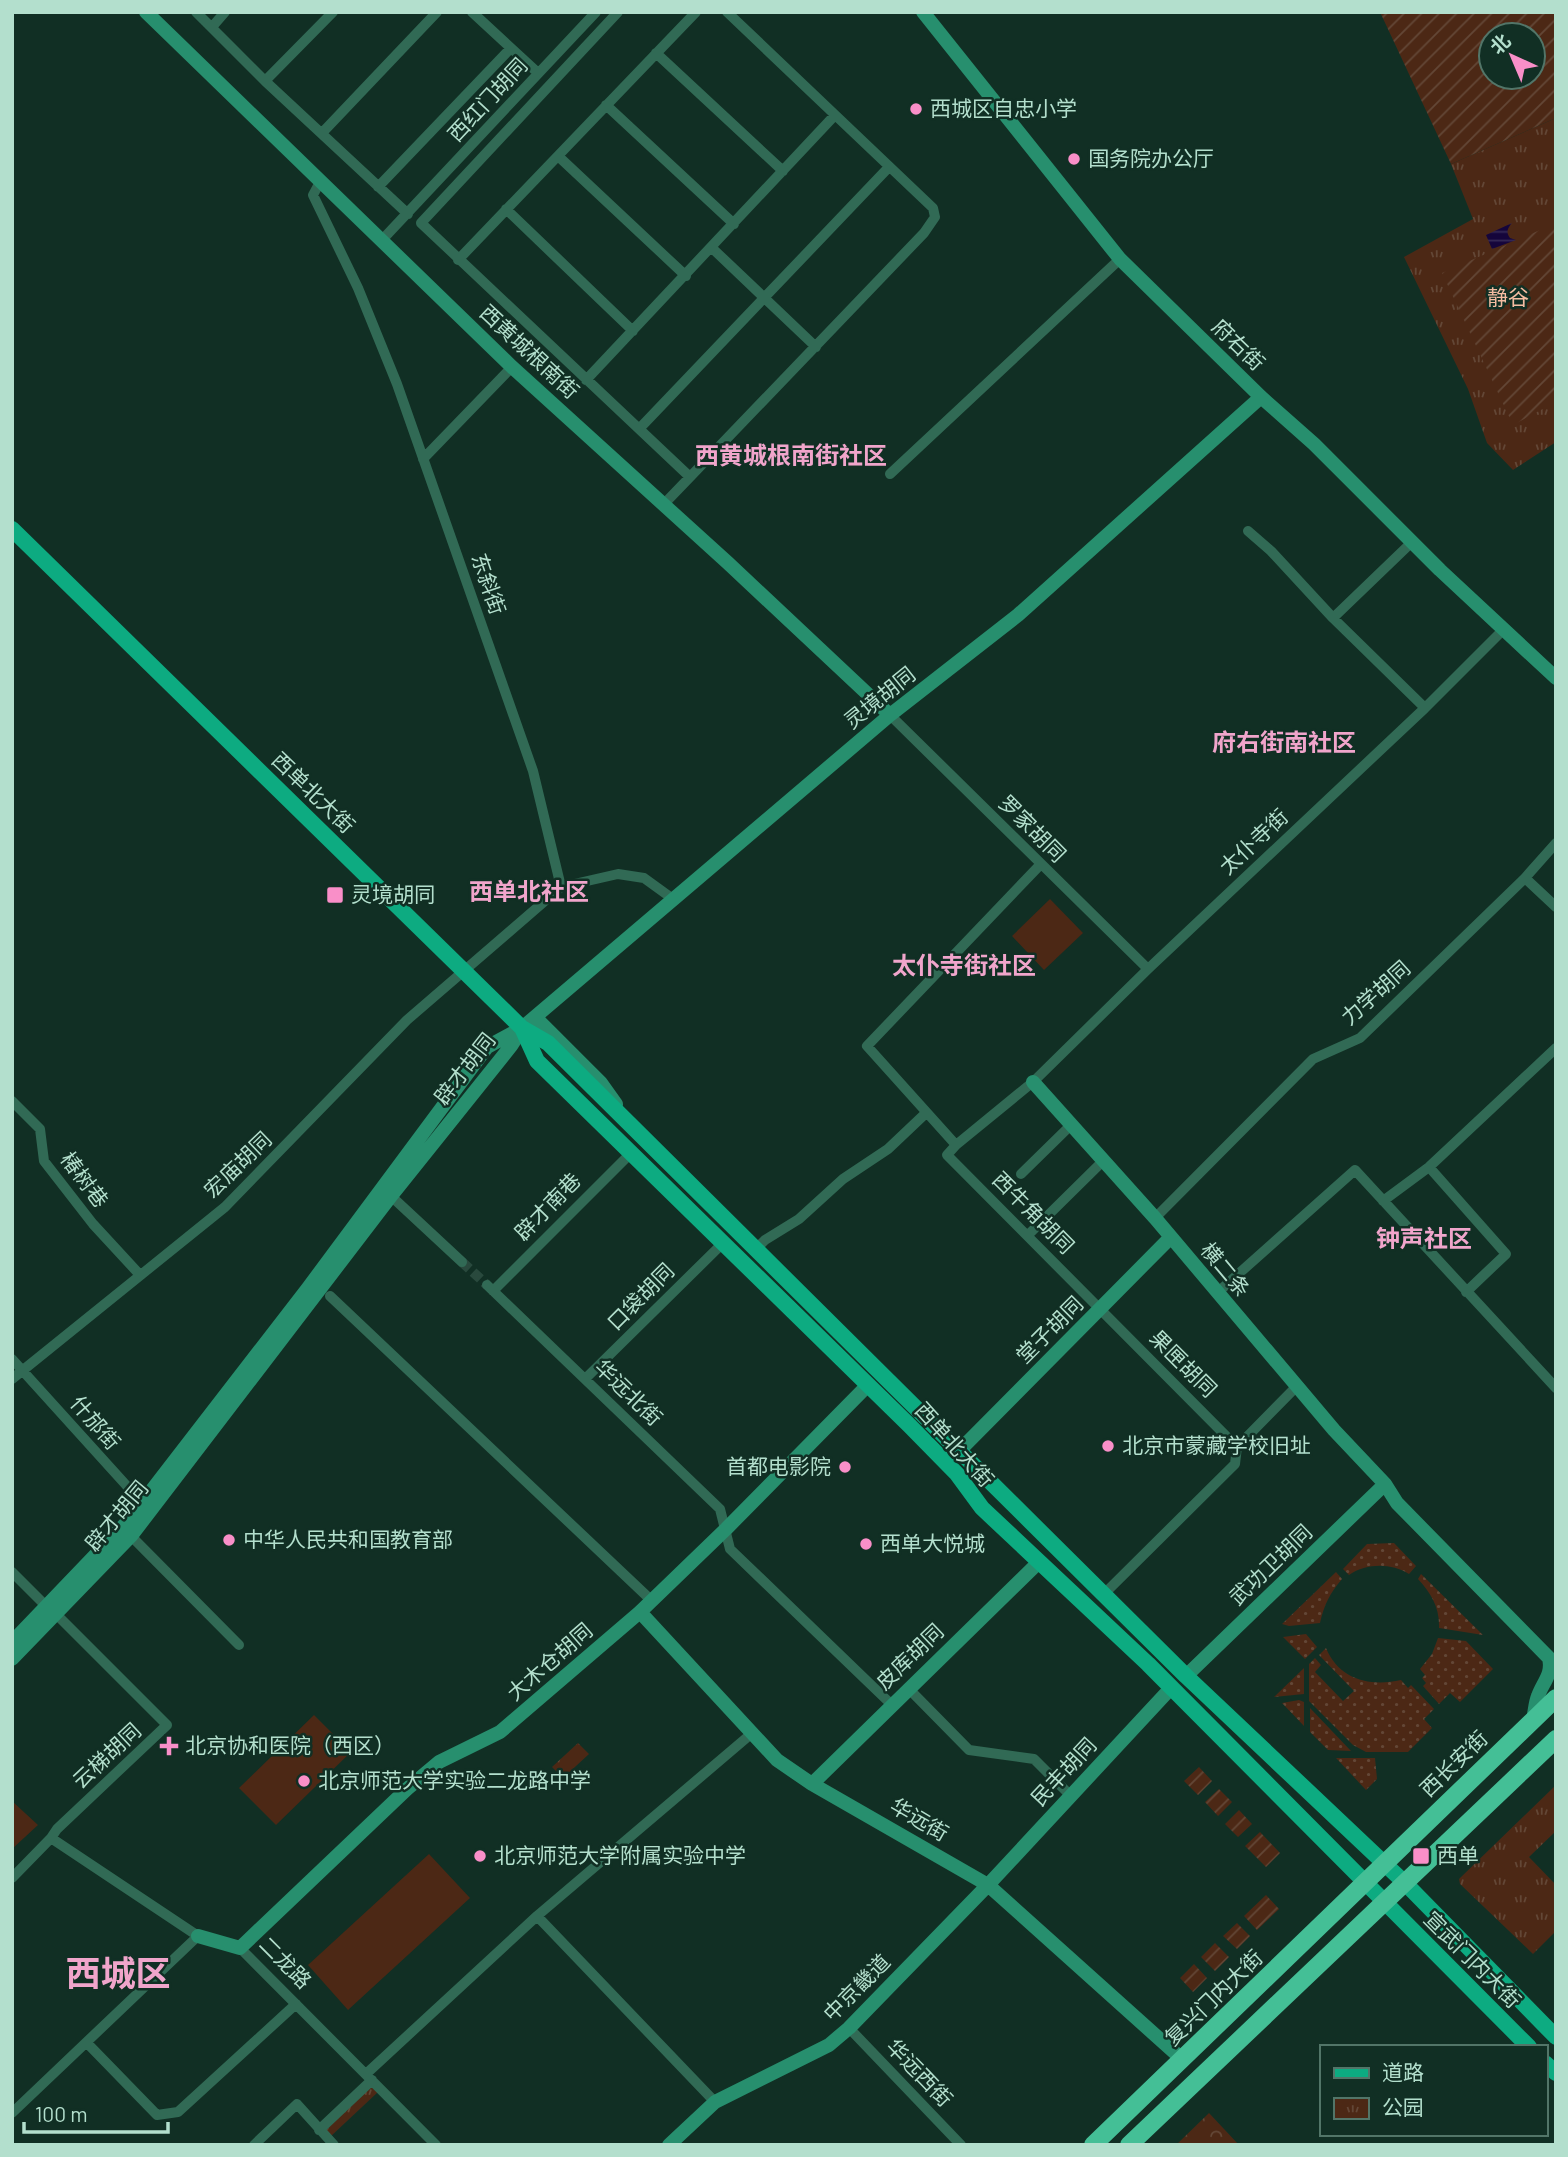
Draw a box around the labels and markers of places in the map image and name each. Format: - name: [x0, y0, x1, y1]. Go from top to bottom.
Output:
- place label: 西城区自忠小学: [930, 95, 1077, 120]
- marker: 西城区自忠小学: [908, 101, 924, 117]
- place label: 国务院办公厅: [1088, 145, 1214, 170]
- marker: 国务院办公厅: [1066, 151, 1082, 167]
- place label: 灵境胡同: [351, 881, 435, 906]
- marker: 灵境胡同: [325, 885, 345, 905]
- place label: 北京市蒙藏学校旧址: [1122, 1432, 1311, 1457]
- marker: 北京市蒙藏学校旧址: [1100, 1438, 1116, 1454]
- place label: 首都电影院: [726, 1453, 831, 1478]
- marker: 首都电影院: [837, 1459, 853, 1475]
- place label: 中华人民共和国教育部: [243, 1526, 453, 1551]
- place label: 西单大悦城: [880, 1530, 985, 1555]
- marker: 中华人民共和国教育部: [221, 1532, 237, 1548]
- marker: 西单大悦城: [858, 1536, 874, 1552]
- place label: 北京协和医院（西区）: [185, 1732, 395, 1757]
- marker: 北京协和医院（西区）: [159, 1736, 179, 1756]
- place label: 北京师范大学实验二龙路中学: [318, 1767, 591, 1792]
- marker: 北京师范大学实验二龙路中学: [296, 1773, 312, 1789]
- place label: 北京师范大学附属实验中学: [494, 1842, 746, 1867]
- place label: 西单: [1437, 1842, 1479, 1867]
- marker: 西单: [1411, 1846, 1431, 1866]
- marker: 北京师范大学附属实验中学: [472, 1848, 488, 1864]

